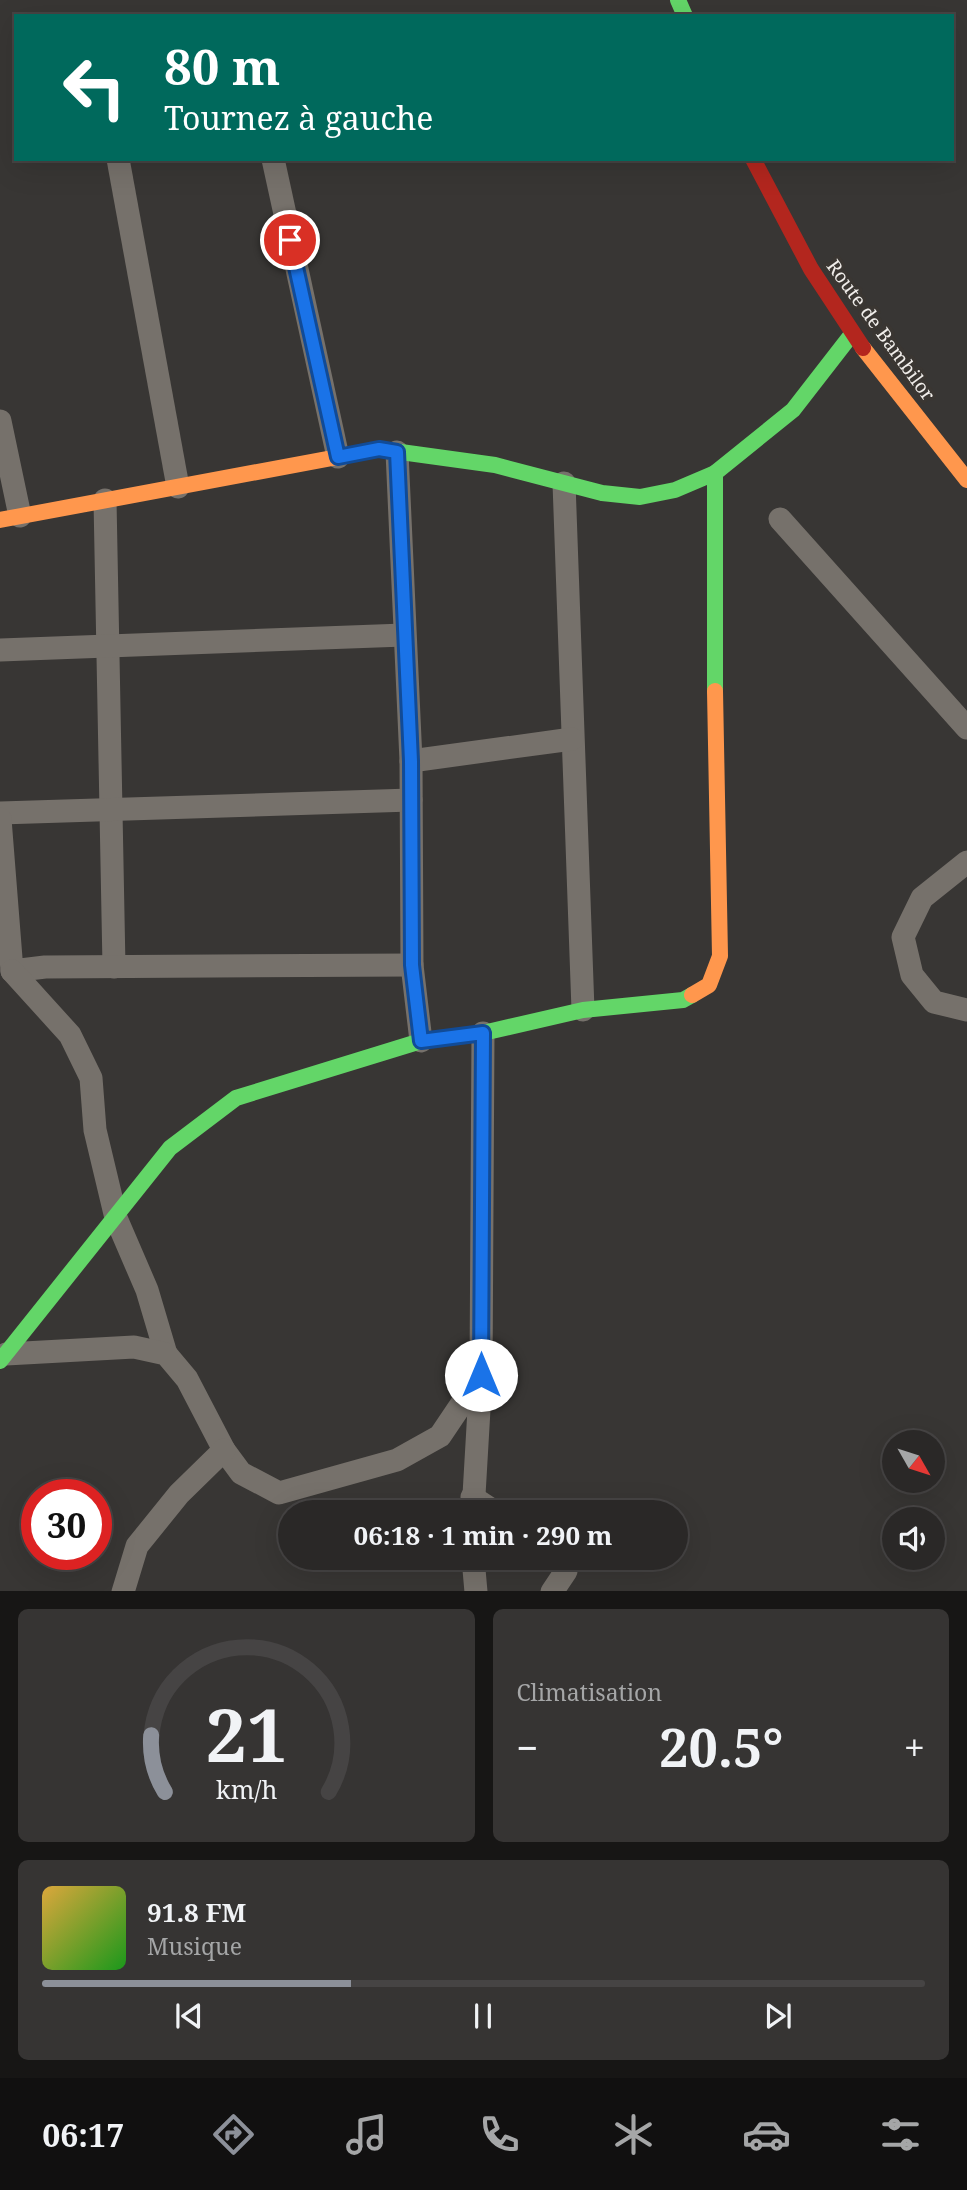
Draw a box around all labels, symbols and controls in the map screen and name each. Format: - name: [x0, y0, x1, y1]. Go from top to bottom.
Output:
- text: 80 m: [164, 33, 280, 99]
- icon: left: [49, 42, 140, 133]
- text: Tournez à gauche: [164, 96, 433, 139]
- pin: [260, 210, 320, 270]
- icon: arrive: [271, 221, 309, 259]
- street label: Route de Bambilor: [821, 254, 941, 406]
- position arrow: [444, 1338, 518, 1412]
- north arrow: [882, 1430, 945, 1493]
- map controls: [882, 1430, 945, 1570]
- speed limit sign: 30: [21, 1479, 112, 1570]
- button: sound: [882, 1507, 945, 1570]
- text: 06:18 · 1 min · 290 m: [353, 1517, 613, 1553]
- text: Climatisation: [517, 1676, 662, 1708]
- text: 21: [205, 1684, 287, 1783]
- text: 20.5°: [659, 1711, 783, 1782]
- text: −: [517, 1721, 539, 1773]
- text: +: [904, 1721, 925, 1773]
- text: km/h: [216, 1771, 277, 1805]
- text: 91.8 FM: [147, 1894, 246, 1930]
- text: Musique: [147, 1930, 242, 1962]
- icon: previous: [170, 1997, 208, 2035]
- icon: pause: [464, 1997, 502, 2035]
- icon: next: [759, 1997, 797, 2035]
- icon: directions: [209, 2110, 258, 2159]
- icon: music: [342, 2110, 391, 2159]
- icon: phone: [475, 2110, 524, 2159]
- icon: climate: [609, 2110, 658, 2159]
- icon: car: [742, 2110, 791, 2159]
- icon: filters: [876, 2110, 925, 2159]
- text: 06:17: [42, 2113, 124, 2156]

